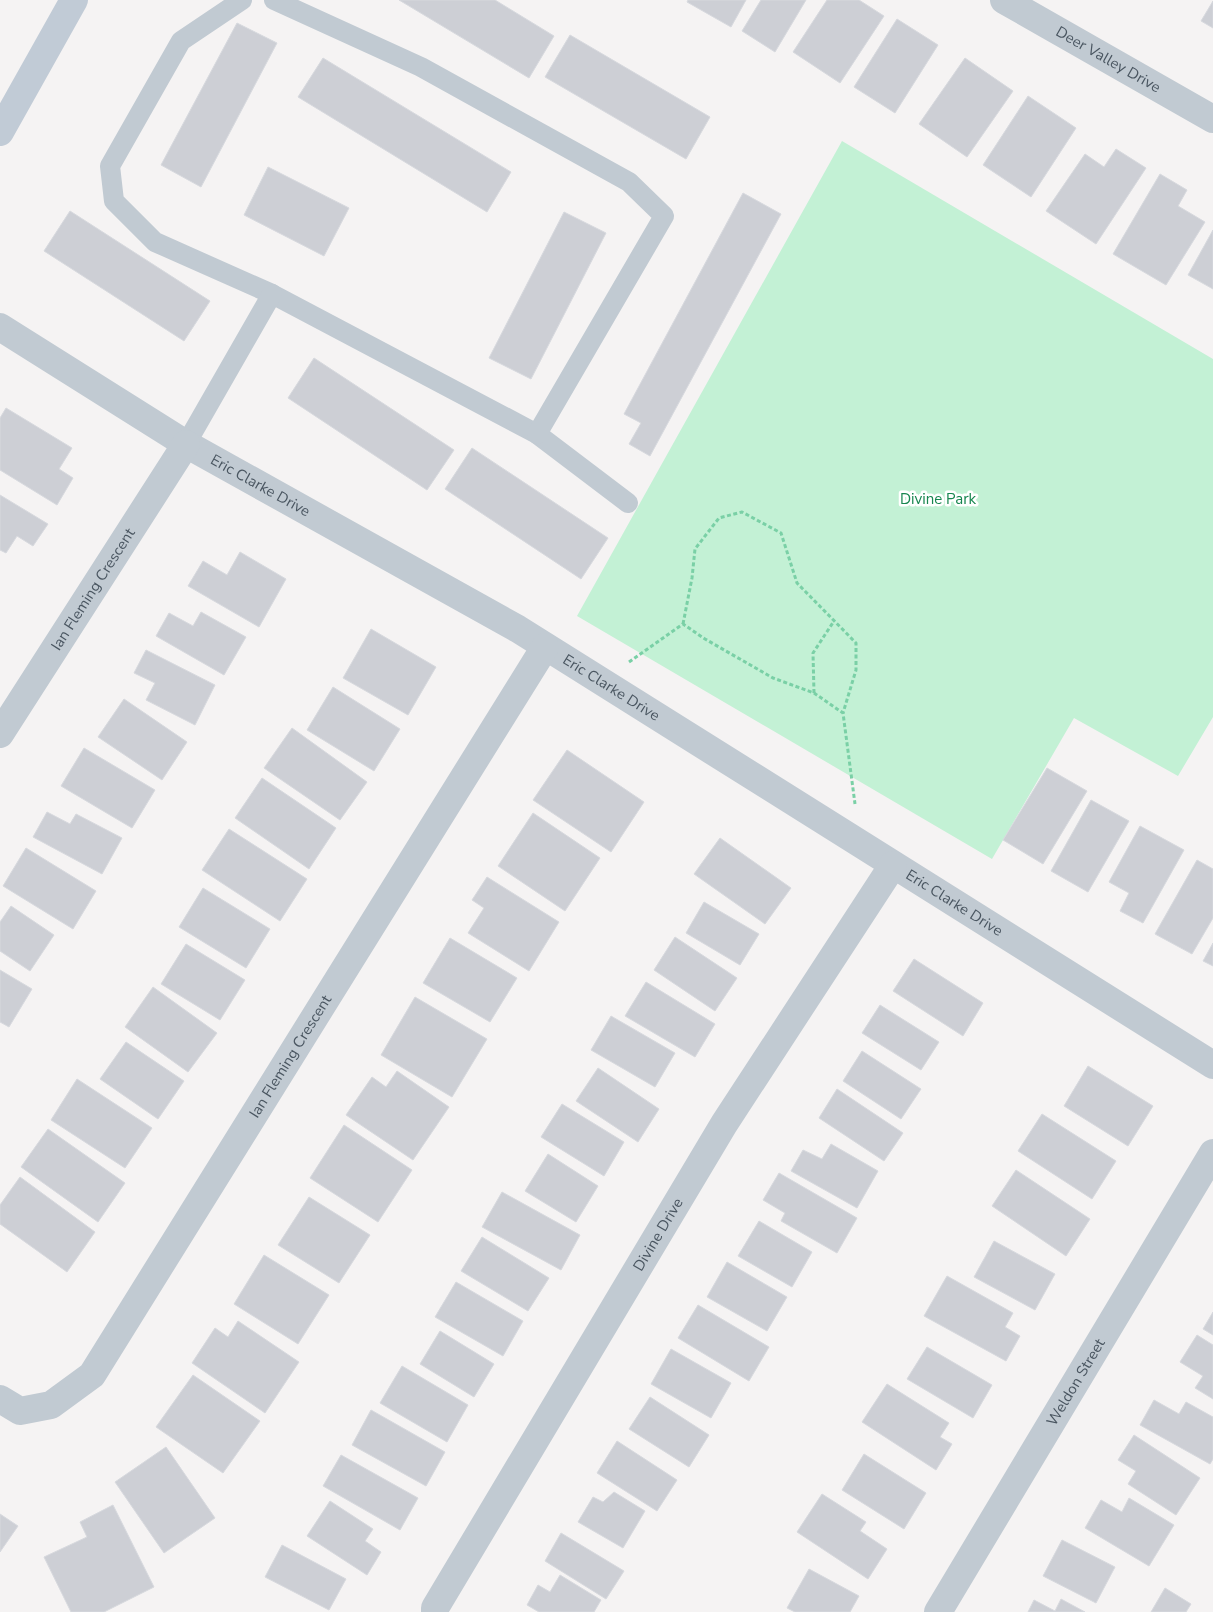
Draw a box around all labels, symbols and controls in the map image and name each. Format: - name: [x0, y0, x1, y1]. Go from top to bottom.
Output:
- street label: Deer Valley Drive: [1052, 22, 1164, 97]
- street label: Eric Clarke Drive: [207, 450, 314, 521]
- park label: Divine Park: [900, 489, 977, 509]
- street label: Ian Fleming Crescent: [46, 524, 140, 654]
- street label: Eric Clarke Drive: [559, 650, 664, 726]
- street label: Eric Clarke Drive: [902, 865, 1007, 941]
- street label: Ian Fleming Crescent: [244, 990, 337, 1122]
- street label: Divine Drive: [628, 1194, 688, 1275]
- street label: Weldon Street: [1042, 1334, 1110, 1429]

